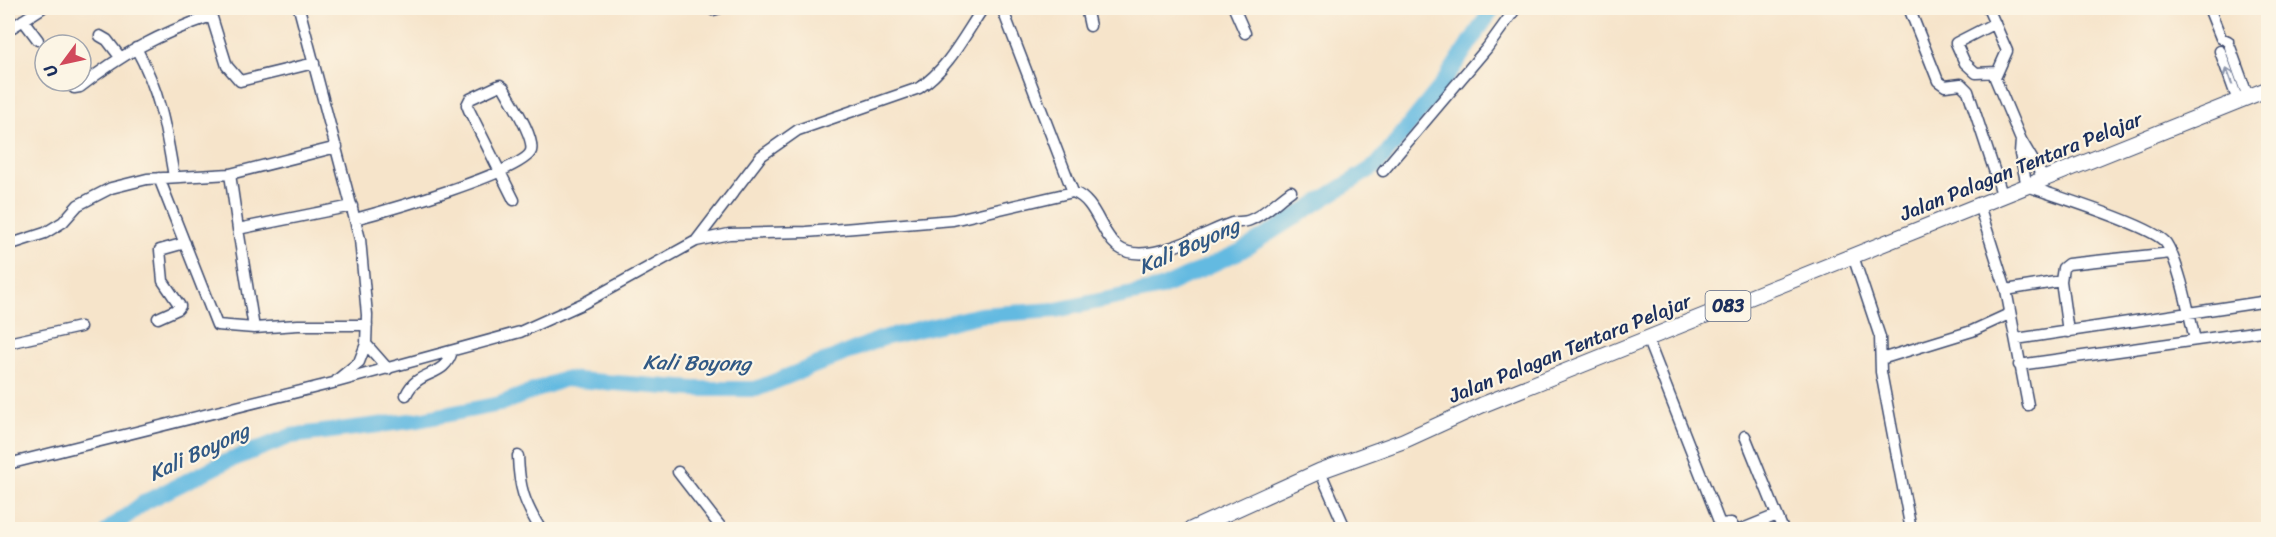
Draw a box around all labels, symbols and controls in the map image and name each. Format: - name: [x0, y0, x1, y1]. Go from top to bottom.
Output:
- north arrow: [33, 33, 93, 93]
- text: U: [35, 57, 66, 83]
- one-way arrow: [2222, 68, 2233, 86]
- street label: Jalan Palagan Tentara Pelajar: [1894, 101, 2150, 232]
- water label: Kali Boyong: [1132, 206, 1248, 285]
- street label: Jalan Palagan Tentara Pelajar: [1443, 283, 1699, 414]
- road number: 083: [1706, 291, 1750, 321]
- water label: Kali Boyong: [643, 343, 754, 383]
- water label: Kali Boyong: [142, 411, 258, 492]

